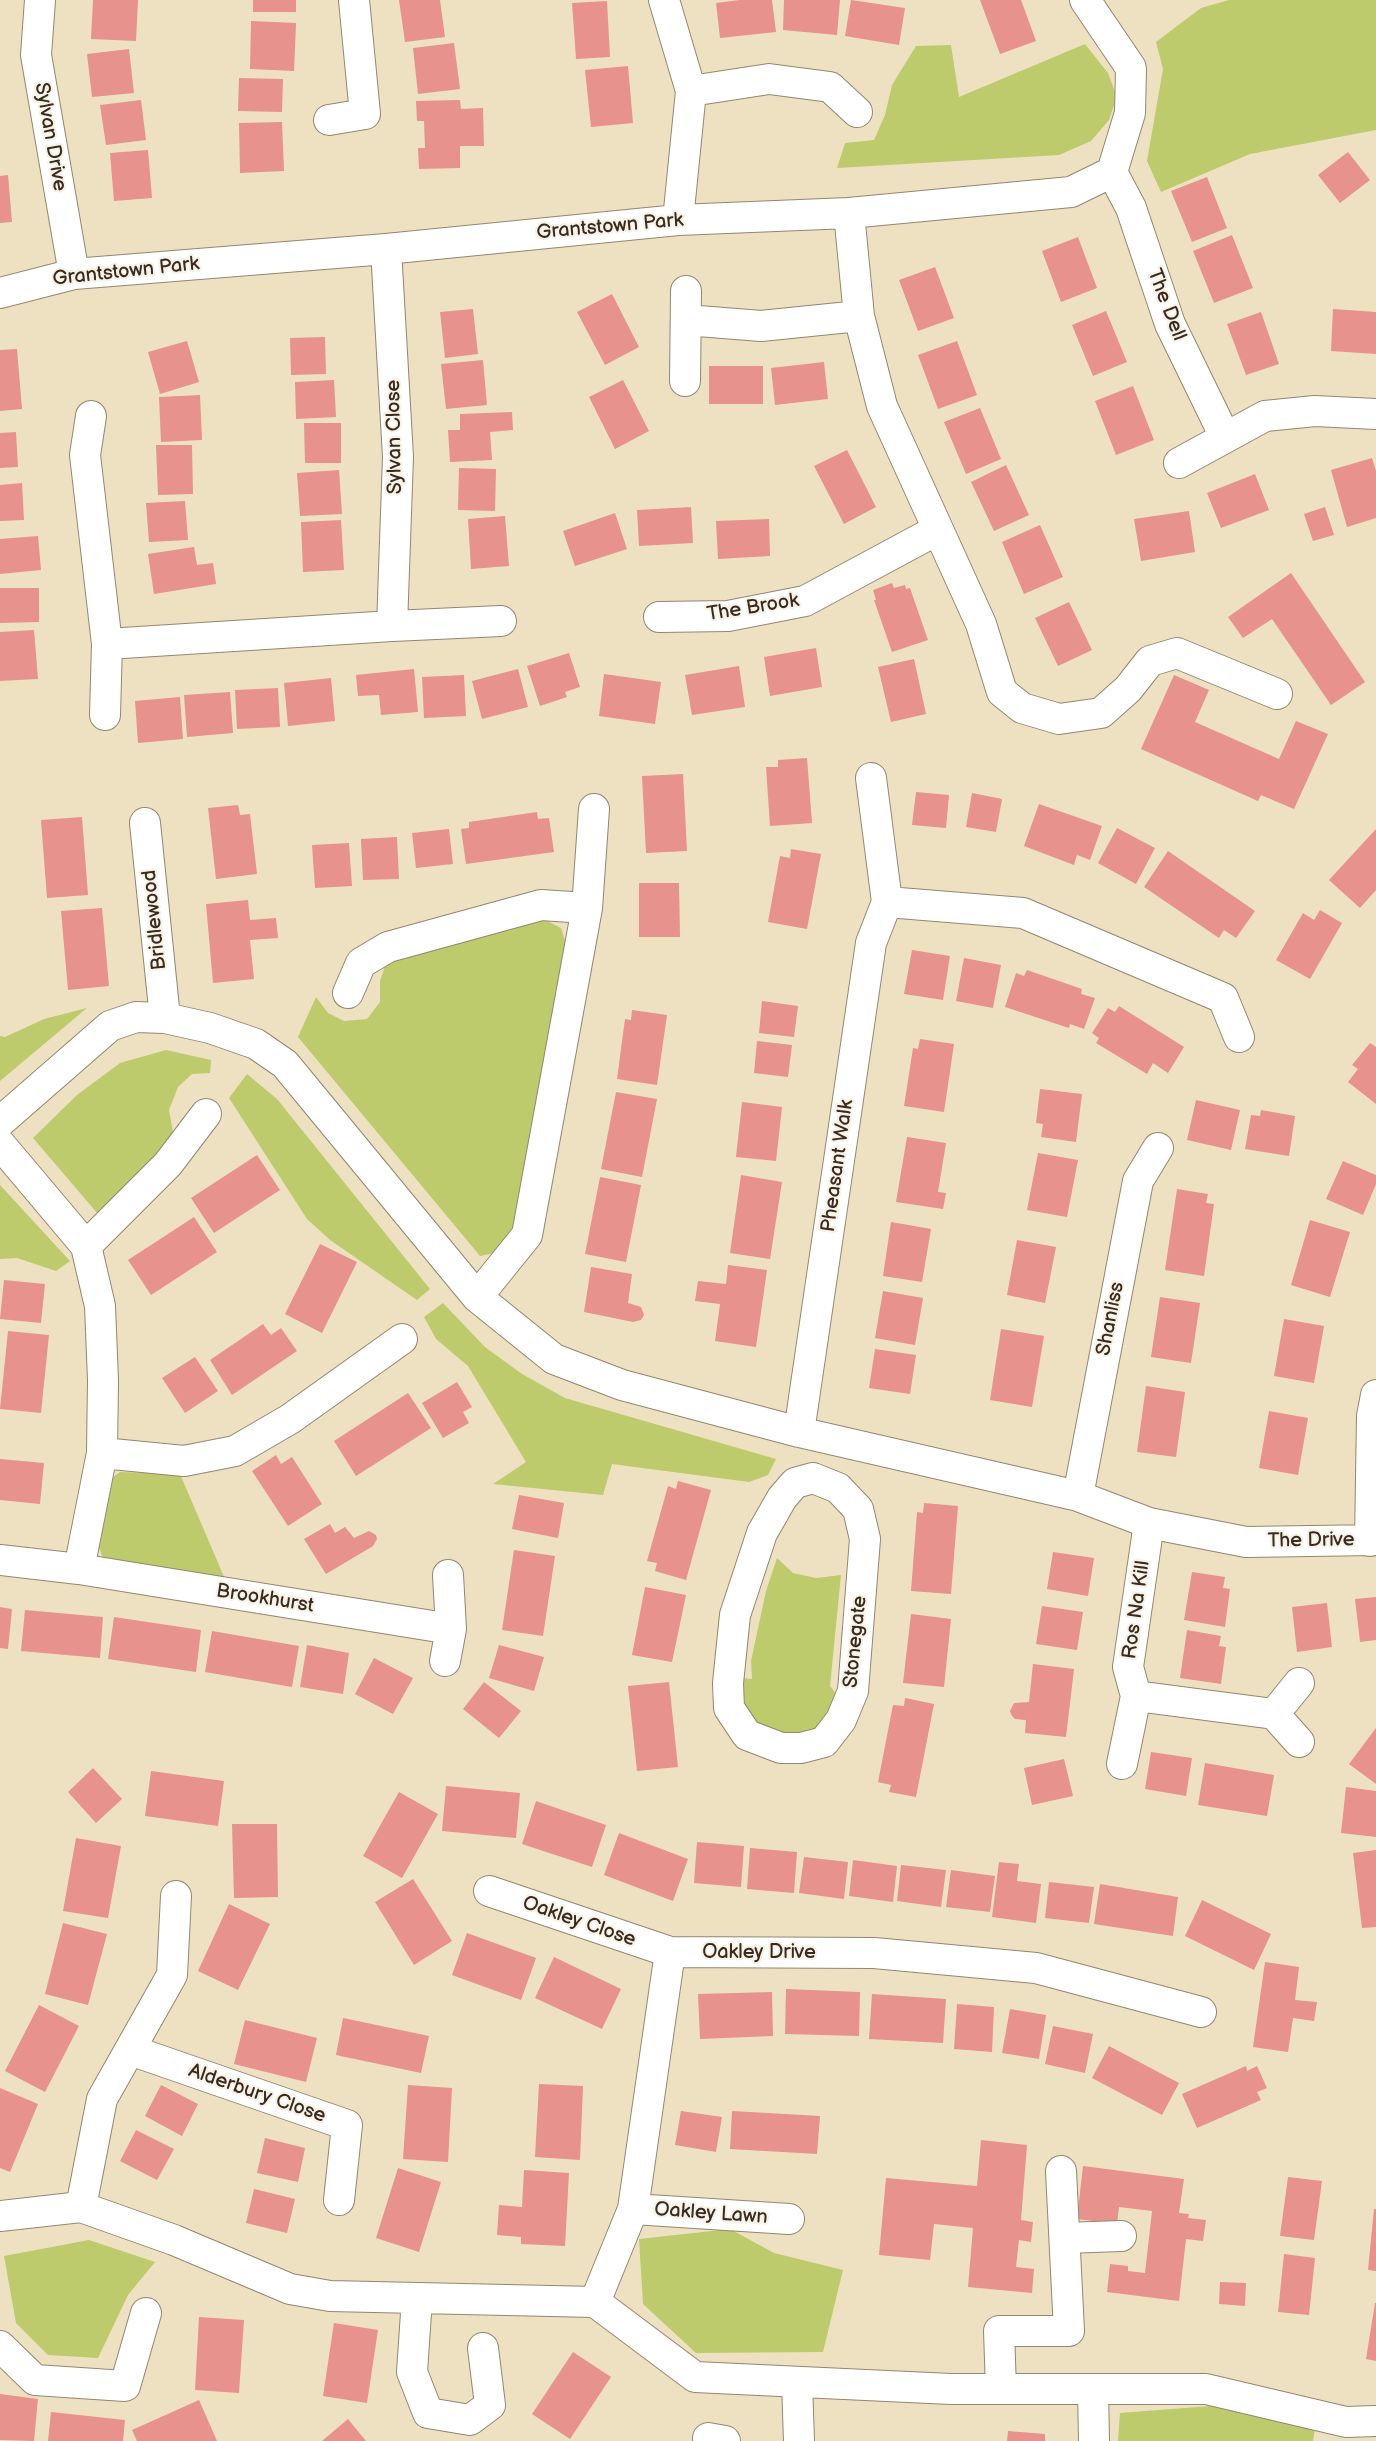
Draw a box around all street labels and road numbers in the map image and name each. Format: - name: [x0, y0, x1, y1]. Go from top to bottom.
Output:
- street label: Sylvan Drive: [29, 81, 71, 193]
- street label: Grantstown Park: [536, 209, 684, 245]
- street label: Grantstown Park: [52, 252, 200, 292]
- street label: The Dell: [1141, 266, 1191, 344]
- street label: Sylvan Close: [382, 379, 408, 495]
- street label: The Brook: [705, 589, 801, 627]
- street label: Bridlewood: [138, 869, 172, 971]
- street label: Pheasant Walk: [817, 1098, 859, 1234]
- street label: Shanliss: [1092, 1280, 1130, 1358]
- street label: The Drive: [1267, 1528, 1355, 1554]
- street label: Ros Na Kill: [1118, 1559, 1156, 1661]
- street label: Brookhurst: [215, 1579, 315, 1619]
- street label: Stonegate: [839, 1595, 873, 1689]
- street label: Oakley Close: [519, 1891, 639, 1953]
- street label: Oakley Drive: [702, 1941, 816, 1965]
- street label: Alderbury Close: [185, 2059, 329, 2129]
- street label: Oakley Lawn: [654, 2198, 768, 2230]

